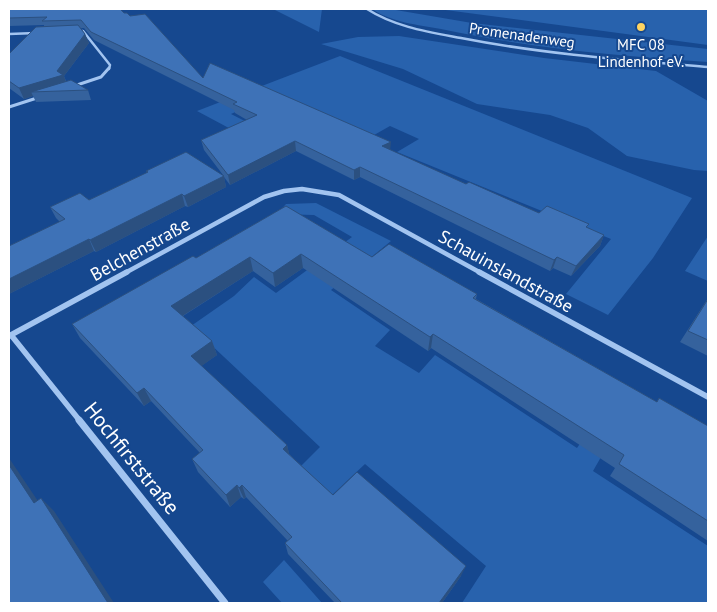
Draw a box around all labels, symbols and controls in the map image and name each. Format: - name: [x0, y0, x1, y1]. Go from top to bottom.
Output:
- street label: Promenadenweg: [468, 18, 576, 52]
- marker: MFC 08 Lindenhof eV.: [635, 21, 647, 33]
- place label: MFC 08 Lindenhof eV.: [598, 35, 684, 71]
- street label: Belchenstraße: [86, 212, 194, 286]
- street label: Schauinslandstraße: [435, 224, 577, 318]
- street label: Hochfirststraße: [78, 396, 186, 520]

